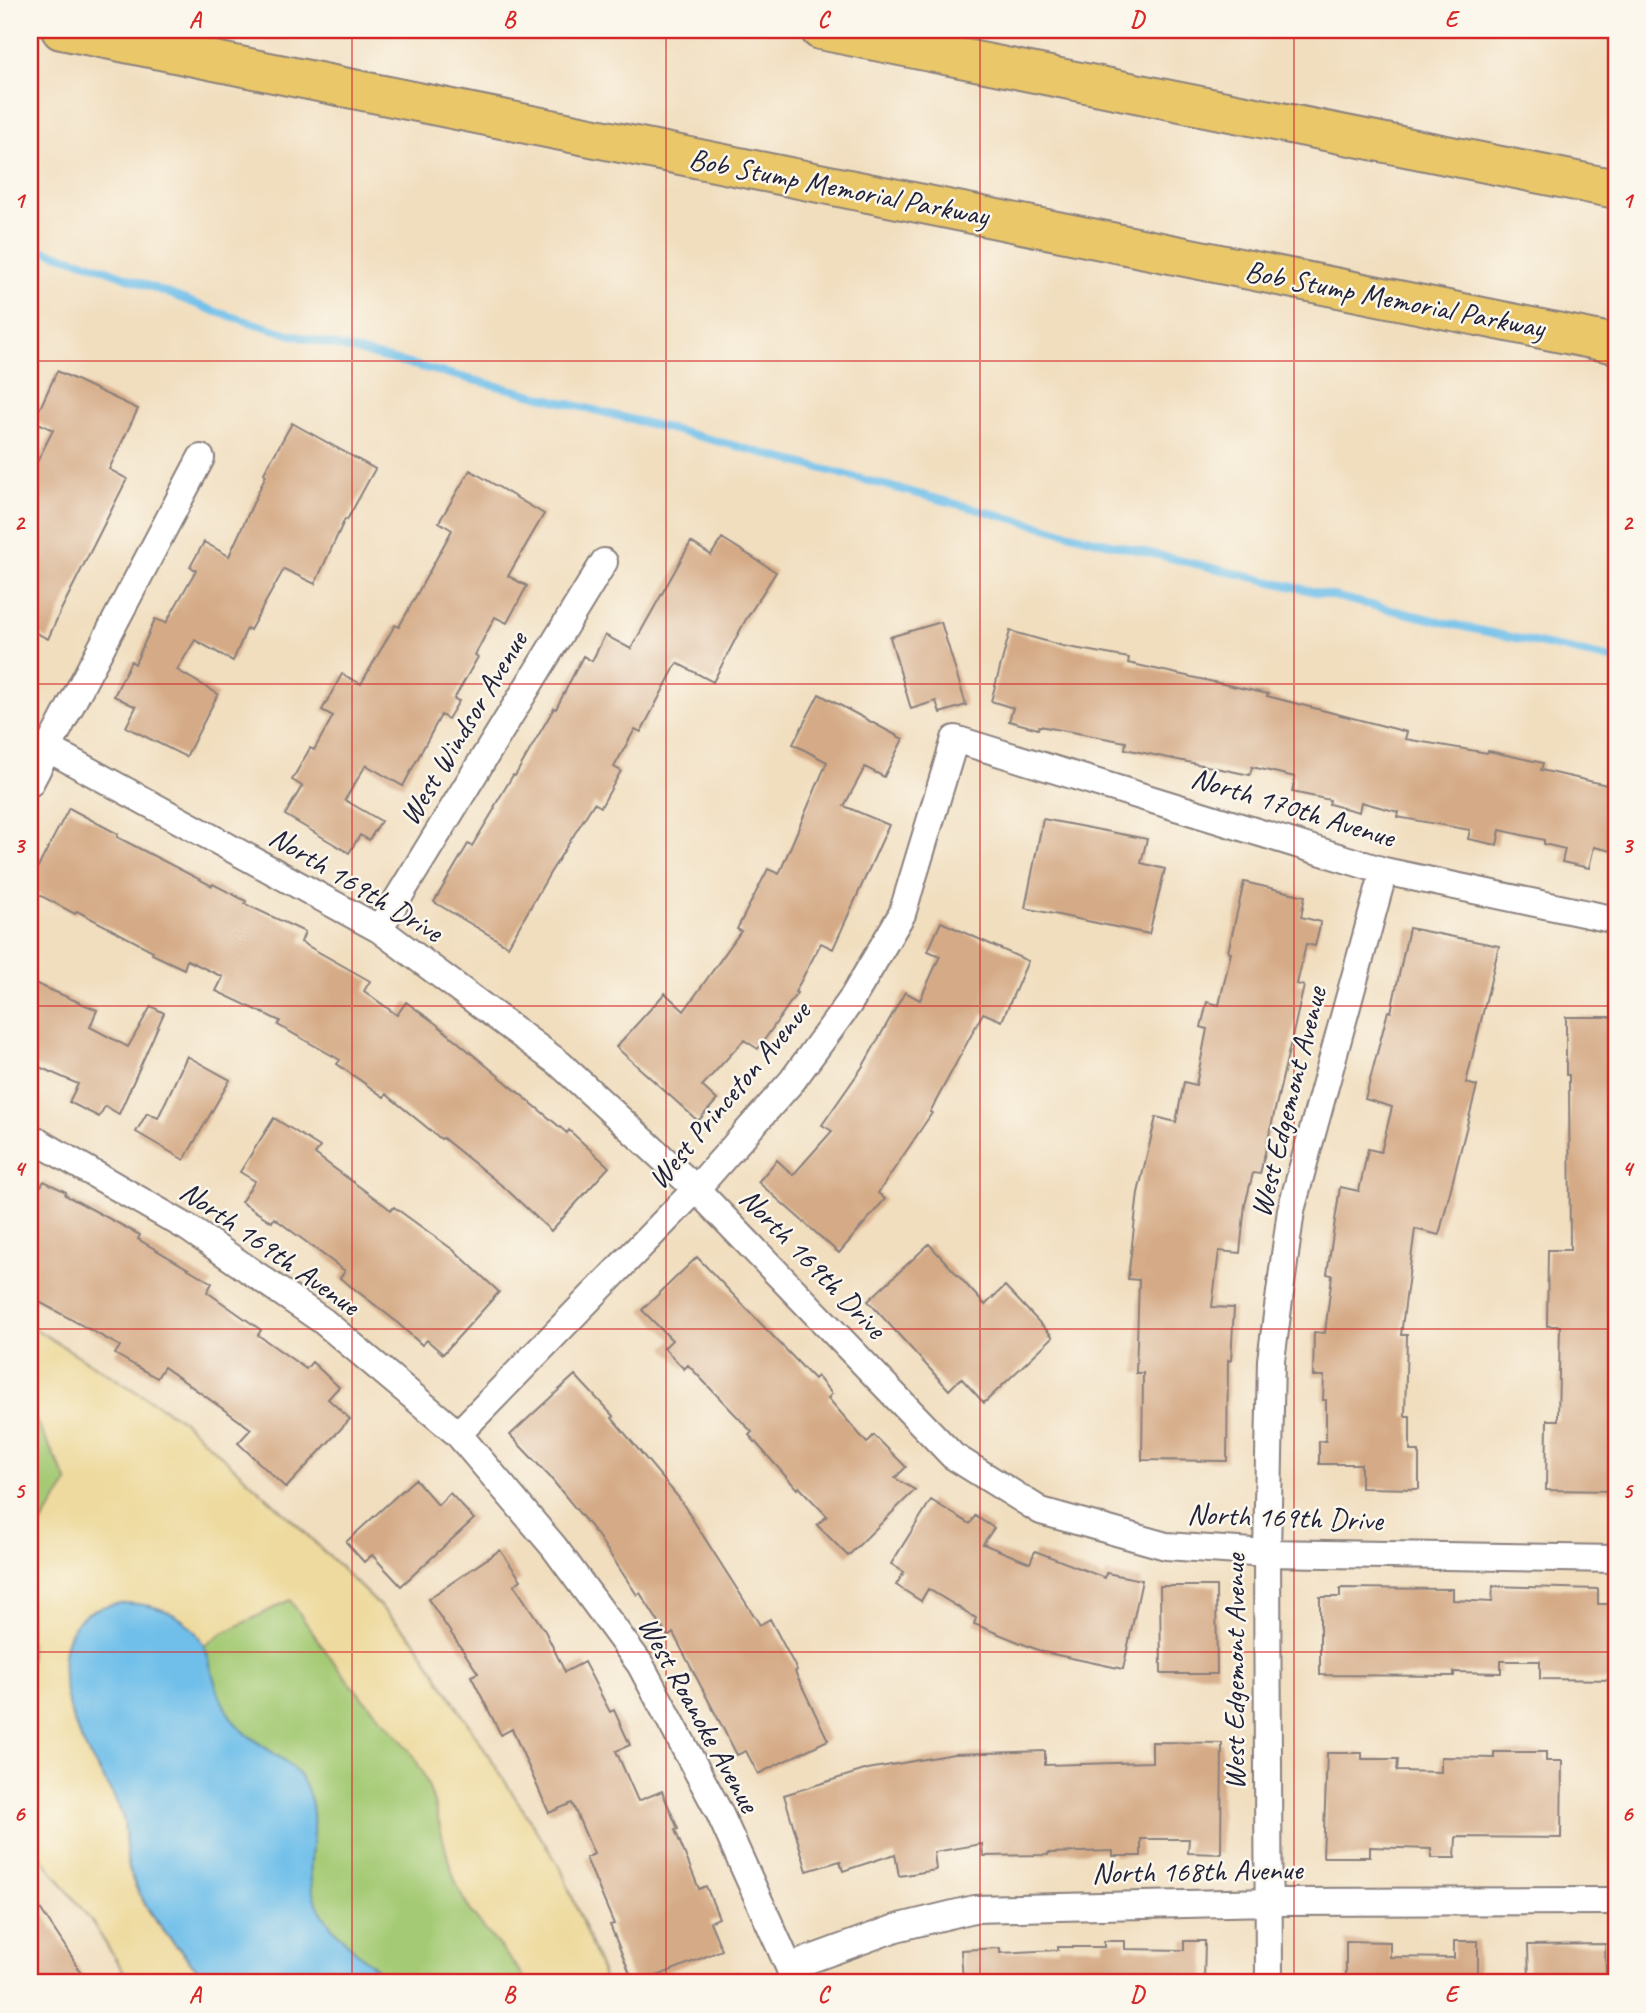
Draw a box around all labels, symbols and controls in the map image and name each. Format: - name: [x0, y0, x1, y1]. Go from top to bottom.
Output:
- text: A: [189, 5, 203, 34]
- text: B: [503, 5, 517, 34]
- text: C: [818, 5, 832, 34]
- text: D: [1130, 5, 1146, 34]
- text: E: [1445, 5, 1461, 34]
- street label: Bob Stump Memorial Parkway: [686, 139, 994, 235]
- text: 1: [14, 186, 27, 215]
- text: 1: [1622, 186, 1635, 215]
- street label: Bob Stump Memorial Parkway: [1242, 251, 1550, 347]
- text: 2: [14, 508, 27, 537]
- text: 2: [1622, 508, 1635, 537]
- street label: West Windsor Avenue: [390, 622, 537, 832]
- street label: North 170th Avenue: [1187, 758, 1401, 857]
- street label: North 169th Drive: [263, 817, 451, 952]
- text: 3: [14, 831, 27, 860]
- text: 3: [1622, 831, 1635, 860]
- street label: West Edgemont Avenue: [1241, 981, 1336, 1221]
- street label: West Princeton Avenue: [639, 992, 820, 1197]
- text: 4: [14, 1154, 27, 1183]
- text: 4: [1622, 1154, 1635, 1183]
- street label: North 169th Avenue: [173, 1172, 369, 1325]
- street label: North 169th Drive: [732, 1180, 896, 1348]
- text: 5: [14, 1476, 26, 1505]
- text: 5: [1622, 1476, 1634, 1505]
- street label: North 169th Drive: [1187, 1495, 1385, 1539]
- street label: West Edgemont Avenue: [1215, 1552, 1253, 1790]
- street label: West Roanoke Avenue: [630, 1609, 770, 1821]
- text: 6: [14, 1799, 27, 1828]
- text: 6: [1622, 1799, 1635, 1828]
- street label: North 168th Avenue: [1091, 1850, 1305, 1892]
- text: A: [189, 1980, 203, 2009]
- text: B: [503, 1980, 517, 2009]
- text: C: [818, 1980, 832, 2009]
- text: D: [1130, 1980, 1146, 2009]
- text: E: [1445, 1980, 1461, 2009]

